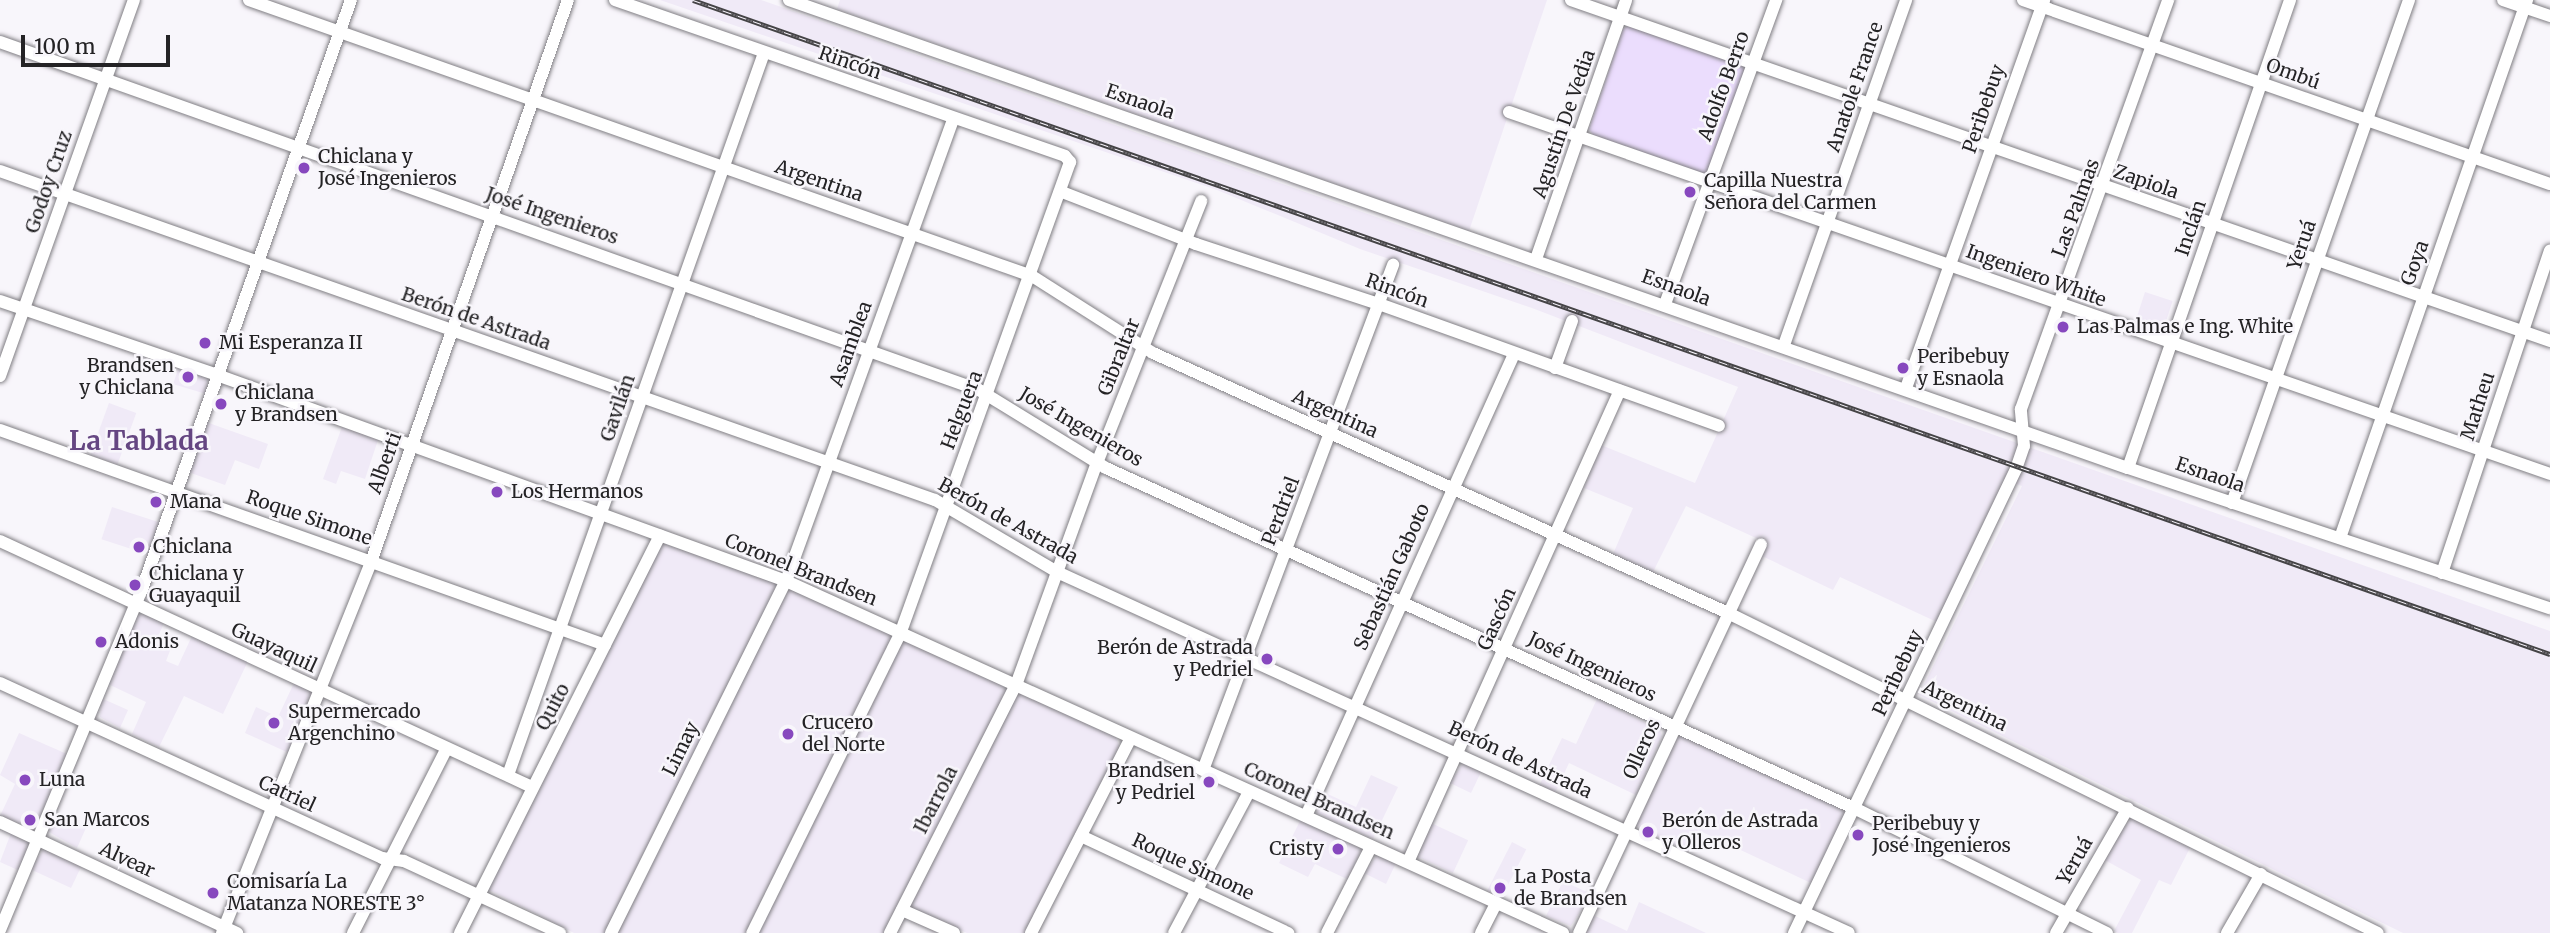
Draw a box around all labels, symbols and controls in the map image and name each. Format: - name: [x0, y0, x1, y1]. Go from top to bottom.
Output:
- street label: Anatole France: [1822, 19, 1888, 155]
- scale bar: [24, 21, 173, 65]
- street label: Adolfo Berro: [1694, 28, 1754, 144]
- text: 100 m: [34, 33, 96, 60]
- street label: Rincón: [816, 42, 884, 84]
- street label: Agustín De Vedia: [1528, 47, 1600, 201]
- street label: Ombú: [2263, 54, 2323, 94]
- street label: Peribebuy: [1958, 62, 2010, 156]
- street label: Esnaola: [1103, 80, 1177, 124]
- street label: Godoy Cruz: [21, 128, 77, 236]
- place label: Chiclana y José Ingenieros: [318, 146, 457, 190]
- street label: Argentina: [772, 155, 866, 207]
- street label: Las Palmas: [2048, 156, 2104, 260]
- marker: Chiclana y José Ingenieros: [296, 160, 312, 176]
- street label: Zapiola: [2110, 160, 2182, 204]
- place label: Capilla Nuestra Señora del Carmen: [1704, 170, 1877, 214]
- street label: José Ingenieros: [483, 183, 621, 249]
- marker: Capilla Nuestra Señora del Carmen: [1682, 184, 1698, 200]
- street label: Inclán: [2171, 197, 2211, 259]
- street label: Yeruá: [2283, 217, 2321, 273]
- street label: Goya: [2396, 237, 2434, 289]
- street label: Ingeniero White: [1963, 240, 2109, 312]
- street label: Esnaola: [1639, 265, 1713, 311]
- street label: Rincón: [1363, 269, 1431, 313]
- street label: Berón de Astrada: [398, 283, 554, 355]
- street label: Asamblea: [825, 298, 877, 390]
- street label: Gibraltar: [1093, 315, 1145, 399]
- place label: Las Palmas e Ing. White: [2077, 316, 2293, 338]
- marker: Las Palmas e Ing. White: [2055, 319, 2071, 335]
- place label: Mi Esperanza II: [219, 332, 363, 354]
- marker: Mi Esperanza II: [197, 335, 213, 351]
- place label: Peribebuy y Esnaola: [1917, 346, 2009, 390]
- place label: Brandsen y Chiclana: [79, 355, 174, 399]
- marker: Peribebuy y Esnaola: [1895, 360, 1911, 376]
- street label: Helguera: [937, 367, 987, 453]
- marker: Brandsen y Chiclana: [180, 369, 196, 385]
- street label: Matheu: [2456, 369, 2500, 443]
- street label: Gavilán: [596, 372, 640, 444]
- place label: Chiclana y Brandsen: [235, 382, 338, 426]
- street label: José Ingenieros: [1015, 382, 1147, 472]
- street label: Argentina: [1289, 385, 1381, 443]
- marker: Chiclana y Brandsen: [213, 396, 229, 412]
- district label: La Tablada: [69, 425, 209, 457]
- street label: Alberti: [363, 429, 407, 497]
- street label: Esnaola: [2173, 453, 2247, 497]
- street label: Berón de Astrada: [934, 473, 1082, 569]
- street label: Perdriel: [1258, 473, 1304, 549]
- place label: Los Hermanos: [511, 481, 643, 503]
- marker: Los Hermanos: [489, 484, 505, 500]
- street label: Roque Simone: [243, 486, 375, 550]
- place label: Mana: [170, 491, 222, 513]
- marker: Mana: [148, 494, 164, 510]
- street label: Sebastián Gaboto: [1349, 500, 1435, 654]
- street label: Coronel Brandsen: [721, 529, 881, 611]
- place label: Chiclana: [153, 536, 232, 558]
- marker: Chiclana: [131, 539, 147, 555]
- place label: Chiclana y Guayaquil: [149, 563, 244, 607]
- marker: Chiclana y Guayaquil: [127, 577, 143, 593]
- street label: Gascón: [1473, 584, 1521, 654]
- street label: Guayaquil: [228, 618, 320, 678]
- street label: Peribebuy: [1868, 626, 1928, 720]
- street label: José Ingenieros: [1524, 627, 1660, 707]
- place label: Adonis: [115, 631, 179, 653]
- marker: Adonis: [93, 634, 109, 650]
- place label: Berón de Astrada y Pedriel: [1097, 637, 1253, 681]
- marker: Berón de Astrada y Pedriel: [1259, 651, 1275, 667]
- street label: Argentina: [1919, 676, 2011, 736]
- street label: Quito: [531, 680, 575, 734]
- place label: Supermercado Argenchino: [288, 701, 421, 745]
- place label: Crucero del Norte: [802, 712, 885, 756]
- marker: Supermercado Argenchino: [266, 715, 282, 731]
- street label: Olleros: [1619, 715, 1665, 783]
- street label: Berón de Astrada: [1444, 717, 1596, 803]
- street label: Limay: [658, 718, 704, 780]
- marker: Crucero del Norte: [780, 726, 796, 742]
- street label: Coronel Brandsen: [1240, 758, 1398, 844]
- place label: Brandsen y Pedriel: [1108, 760, 1195, 804]
- street label: Ibarrola: [909, 762, 963, 838]
- place label: Luna: [39, 769, 85, 791]
- street label: Catriel: [255, 771, 319, 817]
- marker: Luna: [17, 772, 33, 788]
- marker: Brandsen y Pedriel: [1201, 774, 1217, 790]
- place label: San Marcos: [44, 809, 150, 831]
- place label: Berón de Astrada y Olleros: [1662, 810, 1818, 854]
- marker: San Marcos: [22, 812, 38, 828]
- place label: Peribebuy y José Ingenieros: [1872, 813, 2011, 857]
- marker: Berón de Astrada y Olleros: [1640, 824, 1656, 840]
- marker: Peribebuy y José Ingenieros: [1850, 827, 1866, 843]
- street label: Roque Simone: [1129, 829, 1257, 905]
- street label: Yeruá: [2052, 833, 2098, 889]
- street label: Alvear: [96, 837, 158, 883]
- place label: Cristy: [1269, 838, 1324, 860]
- marker: Cristy: [1330, 841, 1346, 857]
- place label: La Posta de Brandsen: [1514, 866, 1627, 910]
- place label: Comisaría La Matanza NORESTE 3°: [227, 871, 425, 915]
- marker: La Posta de Brandsen: [1492, 880, 1508, 896]
- marker: Comisaría La Matanza NORESTE 3°: [205, 885, 221, 901]

